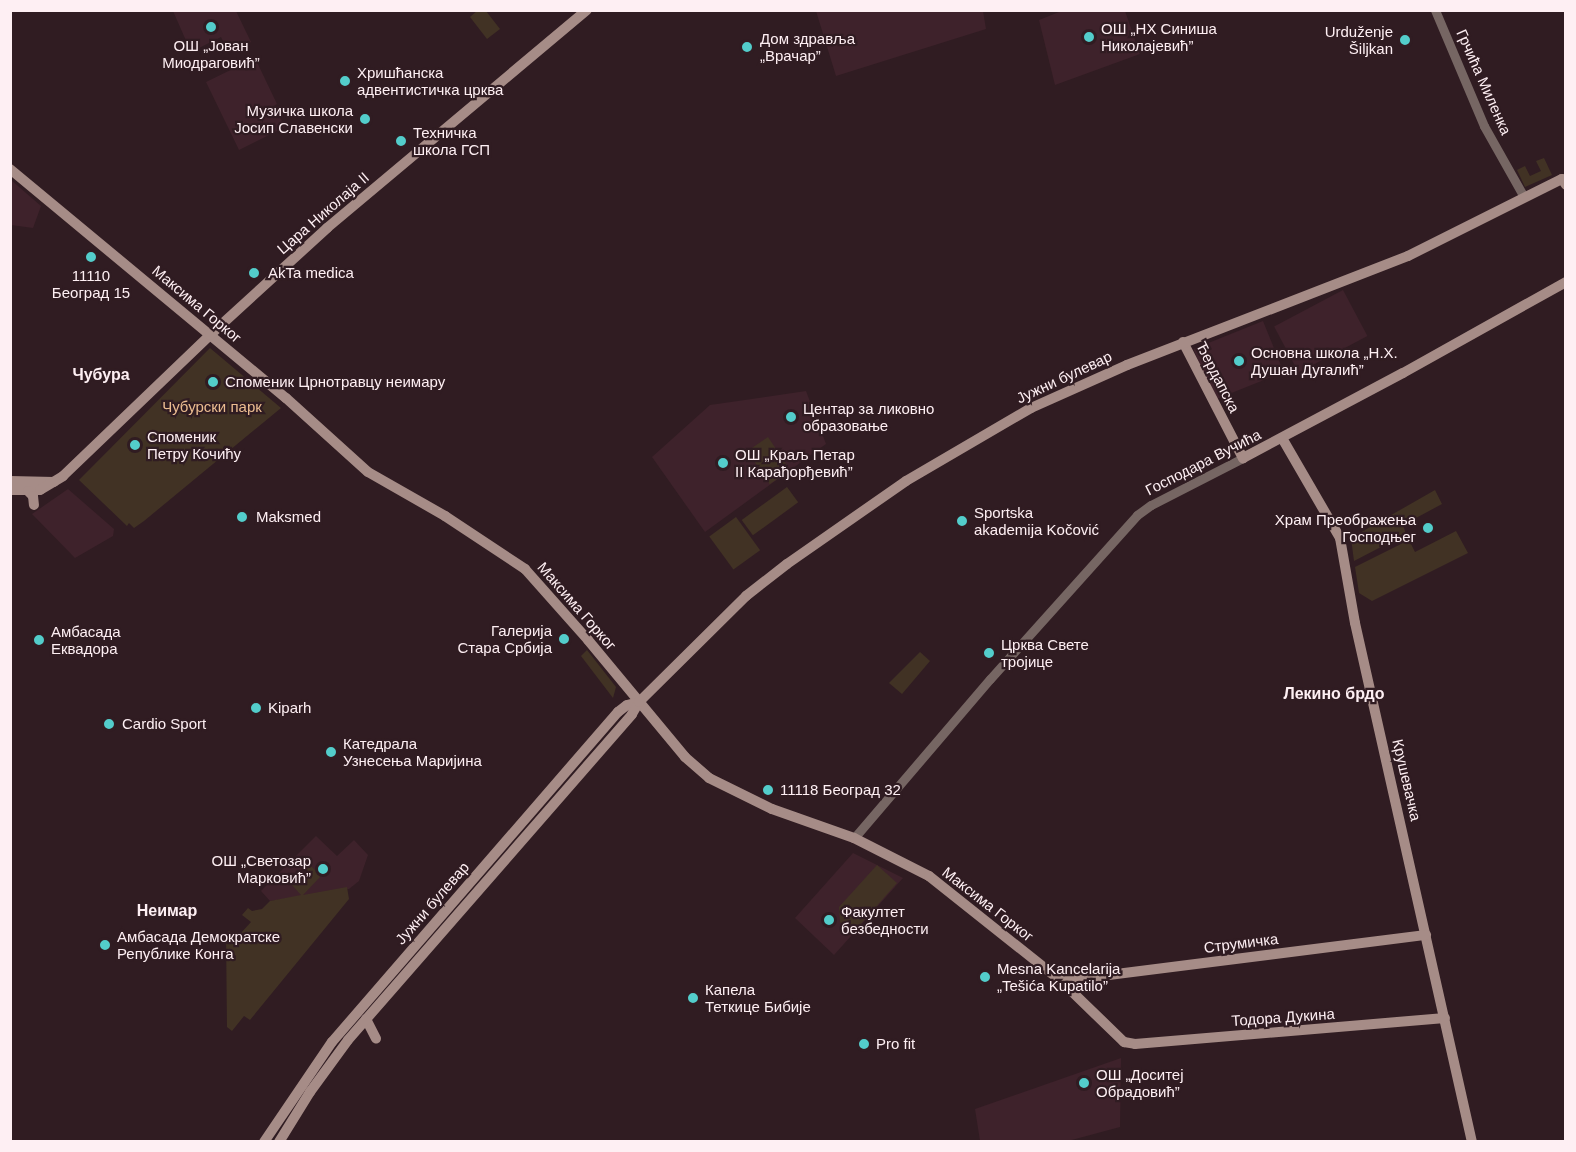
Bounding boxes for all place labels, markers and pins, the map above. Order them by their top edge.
place label: ОШ „НХ Синиша Николајевић” [1101,19,1217,54]
marker: ОШ „Јован Миодраговић” [204,20,218,34]
place label: Urduženje Šiljkan [1325,22,1393,57]
place label: Дом здравља „Врачар” [760,29,855,64]
marker: ОШ „НХ Синиша Николајевић” [1082,30,1096,44]
marker: Urduženje Šiljkan [1398,33,1412,47]
place label: ОШ „Јован Миодраговић” [162,36,260,71]
marker: Дом здравља „Врачар” [738,38,756,56]
place label: Хришћанска адвентистичка црква [357,63,503,98]
marker: Хришћанска адвентистичка црква [338,74,352,88]
place label: Музичка школа Јосип Славенски [234,101,353,136]
marker: Музичка школа Јосип Славенски [358,112,372,126]
place label: Техничка школа ГСП [413,123,490,158]
marker: Техничка школа ГСП [394,134,408,148]
marker: 11110 Београд 15 [84,250,98,264]
marker: AkTa medica [245,264,263,282]
place label: AkTa medica [268,264,354,282]
place label: 11110 Београд 15 [52,266,130,301]
place label: Основна школа „Н.Х. Душан Дугалић” [1251,343,1398,378]
marker: Основна школа „Н.Х. Душан Дугалић” [1232,354,1246,368]
place label: Споменик Црнотравцу неимару [225,373,445,391]
marker: Споменик Црнотравцу неимару [206,375,220,389]
place label: Центар за ликовно образовање [803,399,934,434]
marker: Центар за ликовно образовање [784,410,798,424]
place label: Споменик Петру Кочићу [147,427,241,462]
marker: Споменик Петру Кочићу [128,438,142,452]
place label: ОШ „Краљ Петар II Карађорђевић” [735,445,855,480]
marker: ОШ „Краљ Петар II Карађорђевић” [716,456,730,470]
place label: Sportska akademija Kočović [974,503,1099,538]
marker: Maksmed [233,508,251,526]
place label: Maksmed [256,508,321,526]
place label: Храм Преображења Господњег [1275,510,1416,545]
marker: Sportska akademija Kočović [955,514,969,528]
marker: Храм Преображења Господњег [1421,521,1435,535]
place label: Галерија Стара Србија [457,621,552,656]
place label: Амбасада Еквадора [51,622,121,657]
marker: Галерија Стара Србија [557,632,571,646]
marker: Амбасада Еквадора [32,633,46,647]
place label: Црква Свете тројице [1001,635,1089,670]
marker: Црква Свете тројице [982,646,996,660]
place label: Kiparh [268,699,311,717]
marker: Kiparh [249,701,263,715]
marker: Cardio Sport [100,715,118,733]
place label: Cardio Sport [122,715,206,733]
place label: Катедрала Узнесења Маријина [343,734,482,769]
marker: Катедрала Узнесења Маријина [324,745,338,759]
place label: 11118 Београд 32 [780,781,901,799]
marker: 11118 Београд 32 [761,783,775,797]
place label: ОШ „Светозар Марковић” [212,851,311,886]
marker: ОШ „Светозар Марковић” [316,862,330,876]
place label: Факултет безбедности [841,902,929,937]
marker: Факултет безбедности [822,913,836,927]
place label: Амбасада Демократске Републике Конга [117,927,280,962]
marker: Амбасада Демократске Републике Конга [98,938,112,952]
place label: Mesna Kancelarija „Tešića Kupatilo” [997,959,1120,994]
marker: Mesna Kancelarija „Tešića Kupatilo” [978,970,992,984]
place label: Капела Теткице Бибије [705,980,811,1015]
marker: Капела Теткице Бибије [686,991,700,1005]
place label: Pro fit [876,1035,915,1053]
marker: Pro fit [857,1037,871,1051]
place label: ОШ „Доситеј Обрадовић” [1096,1065,1184,1100]
marker: ОШ „Доситеј Обрадовић” [1077,1076,1091,1090]

